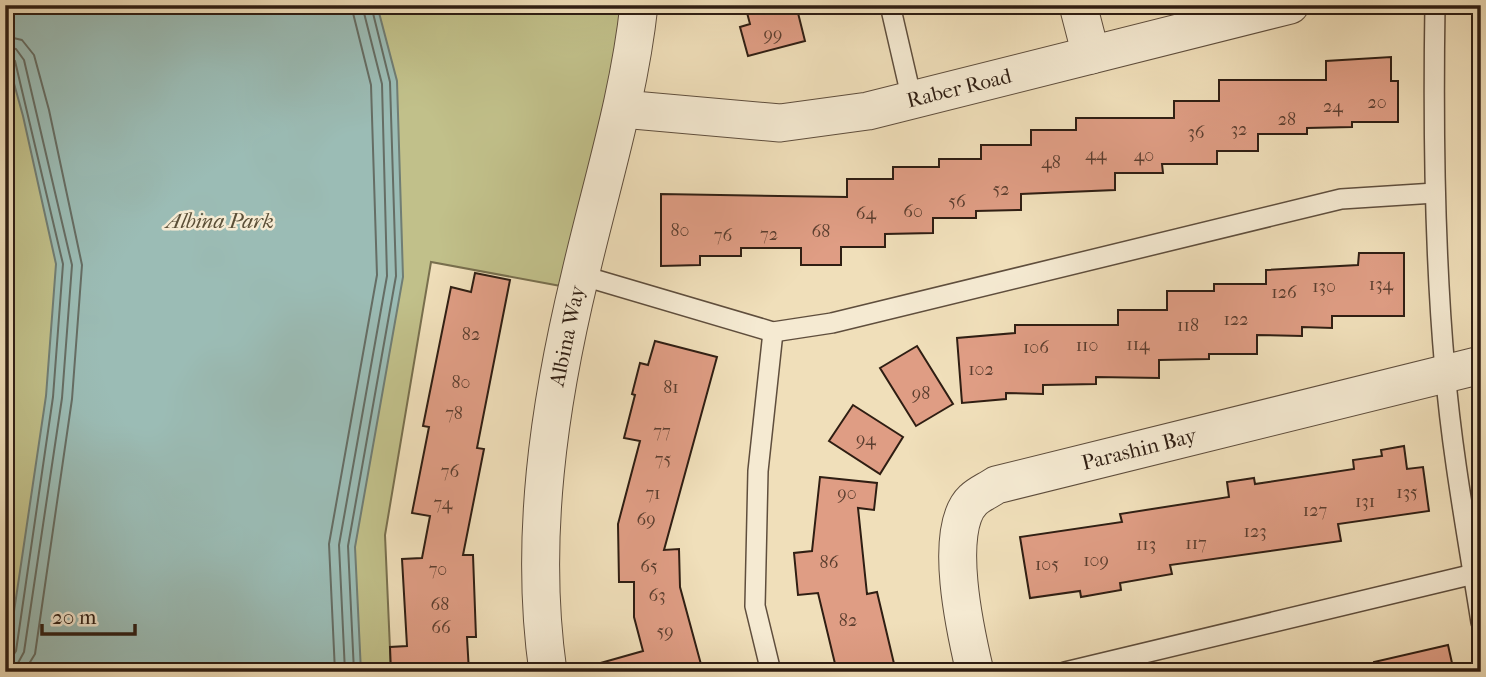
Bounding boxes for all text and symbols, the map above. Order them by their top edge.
house number: 99 [764,24,782,45]
street label: Raber Road [904,63,1014,113]
house number: 20 [1367,92,1387,113]
house number: 24 [1323,96,1343,117]
house number: 28 [1278,109,1296,130]
house number: 32 [1231,119,1247,140]
house number: 36 [1187,122,1205,143]
house number: 44 [1085,144,1107,165]
house number: 40 [1134,145,1154,166]
house number: 48 [1041,152,1061,173]
house number: 52 [992,179,1010,200]
house number: 56 [948,191,966,212]
house number: 60 [903,201,923,222]
house number: 64 [856,203,877,224]
park label: Albina Park [163,209,274,233]
house number: 80 [671,220,689,241]
house number: 68 [812,221,830,242]
house number: 72 [760,224,778,245]
house number: 76 [714,225,732,246]
house number: 134 [1369,274,1394,295]
house number: 130 [1312,276,1336,297]
house number: 126 [1271,282,1297,303]
street label: Albina Way [544,283,590,390]
house number: 122 [1224,309,1248,330]
house number: 118 [1177,315,1199,336]
house number: 82 [462,324,480,345]
house number: 114 [1126,334,1150,355]
house number: 110 [1076,335,1098,356]
house number: 106 [1023,337,1049,358]
house number: 102 [968,359,994,380]
house number: 80 [452,372,470,393]
house number: 81 [663,377,679,398]
house number: 98 [912,383,930,404]
house number: 78 [445,403,463,424]
house number: 77 [653,421,671,442]
street label: Parashin Bay [1079,423,1200,475]
house number: 94 [856,429,876,450]
house number: 75 [655,449,671,470]
house number: 76 [441,461,459,482]
house number: 135 [1396,482,1418,503]
house number: 71 [645,483,661,504]
house number: 90 [837,483,857,504]
house number: 131 [1355,491,1375,512]
house number: 74 [434,493,453,514]
house number: 127 [1303,500,1327,521]
house number: 69 [636,509,656,530]
house number: 123 [1243,521,1267,542]
house number: 117 [1185,533,1207,554]
house number: 113 [1136,534,1156,555]
house number: 109 [1083,550,1109,571]
house number: 86 [820,552,839,573]
house number: 105 [1035,554,1059,575]
house number: 65 [640,556,658,577]
house number: 70 [429,559,447,580]
house number: 63 [648,585,666,606]
scale bar [42,593,135,637]
house number: 68 [431,594,449,615]
text: 20 m [52,605,97,629]
house number: 82 [839,610,857,631]
house number: 66 [431,617,451,638]
house number: 59 [656,621,674,642]

